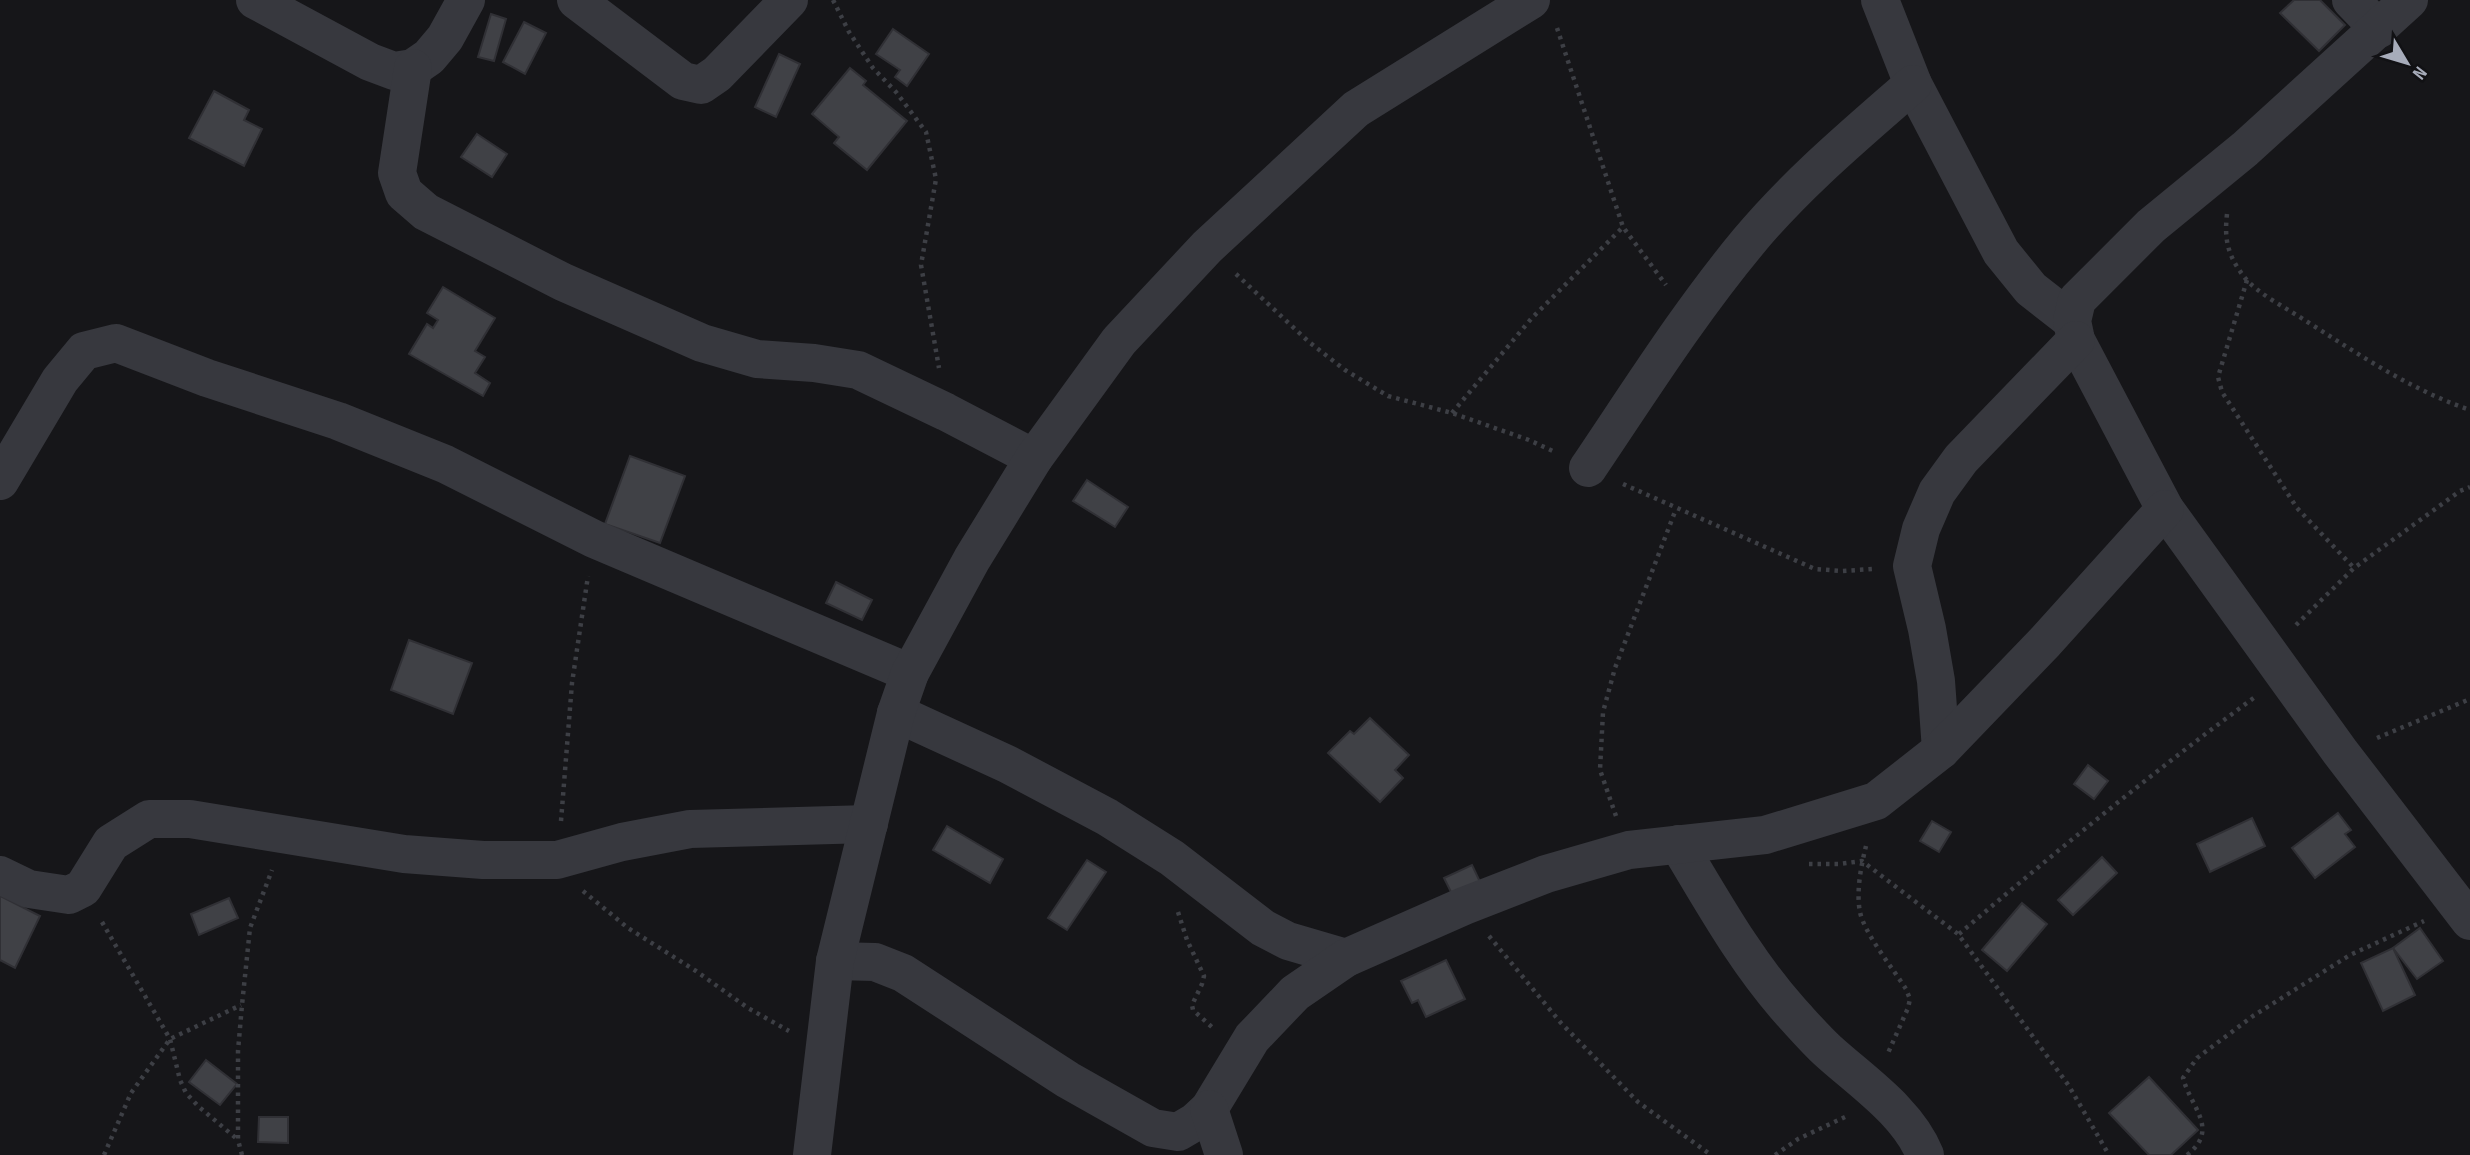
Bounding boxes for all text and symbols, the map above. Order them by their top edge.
north arrow [2372,28,2442,98]
text: N [2407,61,2431,84]

